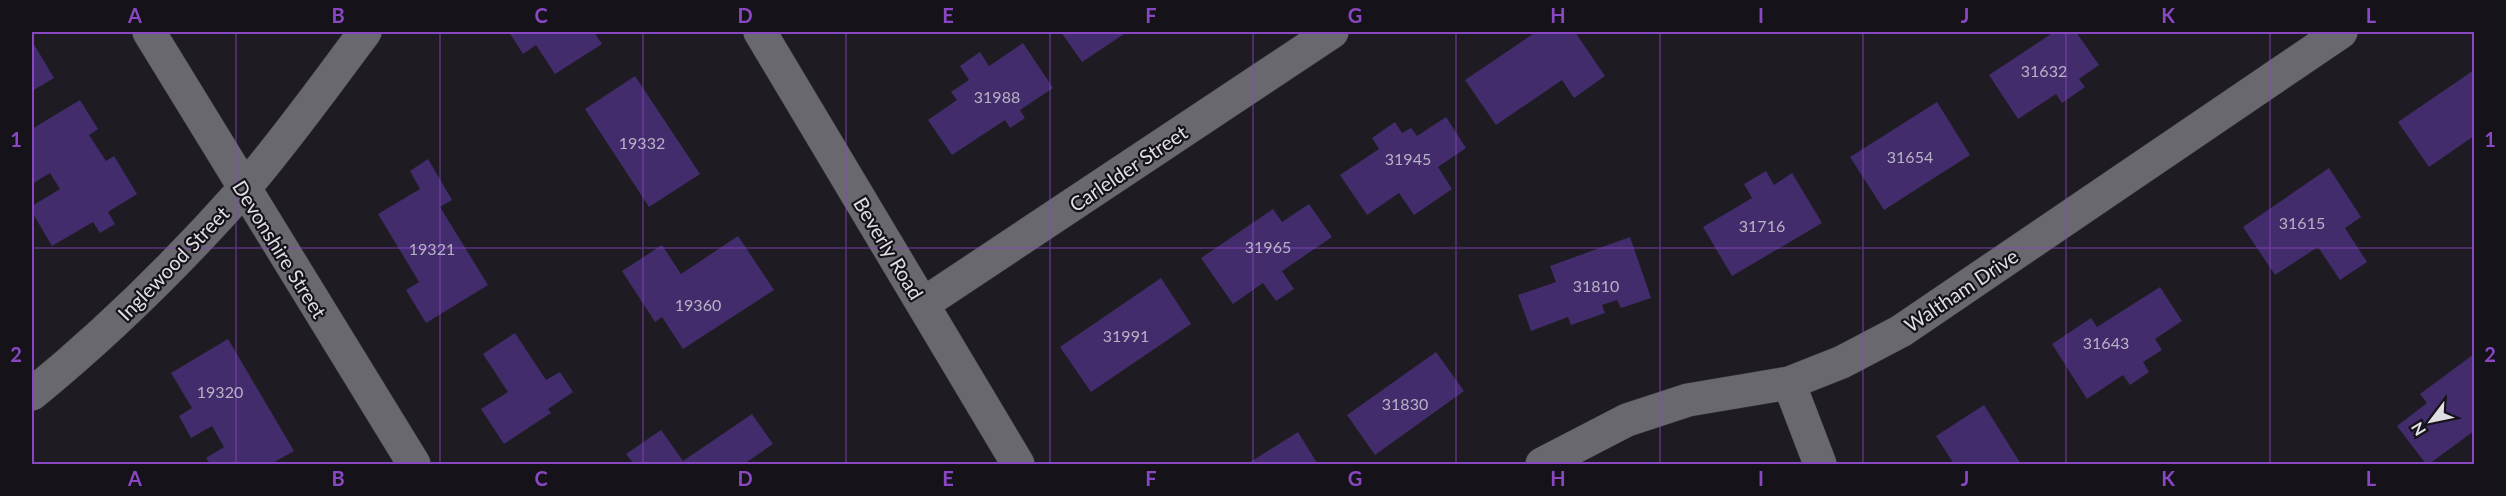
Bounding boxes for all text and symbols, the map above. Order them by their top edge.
text: A [127,3,142,27]
text: B [331,3,345,27]
text: C [534,3,548,27]
text: D [737,3,753,27]
text: E [942,3,954,27]
text: F [1145,3,1157,27]
text: G [1348,3,1362,27]
text: H [1550,3,1566,27]
text: I [1758,3,1764,27]
text: J [1961,3,1969,27]
text: K [2161,3,2175,27]
text: L [2366,3,2377,27]
house number: 31632 [2021,61,2067,80]
house number: 31988 [974,87,1020,106]
street label: Carlelder Street [1065,120,1191,216]
text: 1 [10,127,22,151]
text: 1 [2484,127,2496,151]
house number: 19332 [619,133,665,152]
house number: 31654 [1887,147,1933,166]
house number: 31945 [1385,149,1431,168]
street label: Devonshire Street [228,176,332,322]
street label: Beverly Road [849,193,929,303]
street label: Inglewood Street [112,201,234,325]
house number: 31615 [2279,213,2325,232]
house number: 31716 [1739,216,1785,235]
house number: 31965 [1245,237,1291,256]
house number: 19321 [409,239,455,258]
street label: Waltham Drive [1900,243,2022,337]
house number: 31810 [1573,276,1619,295]
house number: 19360 [675,295,721,314]
house number: 31991 [1103,326,1149,345]
house number: 31643 [2083,333,2129,352]
text: 2 [10,342,22,366]
text: 2 [2484,342,2496,366]
house number: 19320 [197,382,243,401]
north arrow [2401,391,2461,451]
house number: 31830 [1382,394,1428,413]
text: N [2407,419,2429,439]
text: A [127,466,142,490]
text: B [331,466,345,490]
text: C [534,466,548,490]
text: D [737,466,753,490]
text: E [942,466,954,490]
text: F [1145,466,1157,490]
text: G [1348,466,1362,490]
text: H [1550,466,1566,490]
text: I [1758,466,1764,490]
text: J [1961,466,1969,490]
text: K [2161,466,2175,490]
text: L [2366,466,2377,490]

